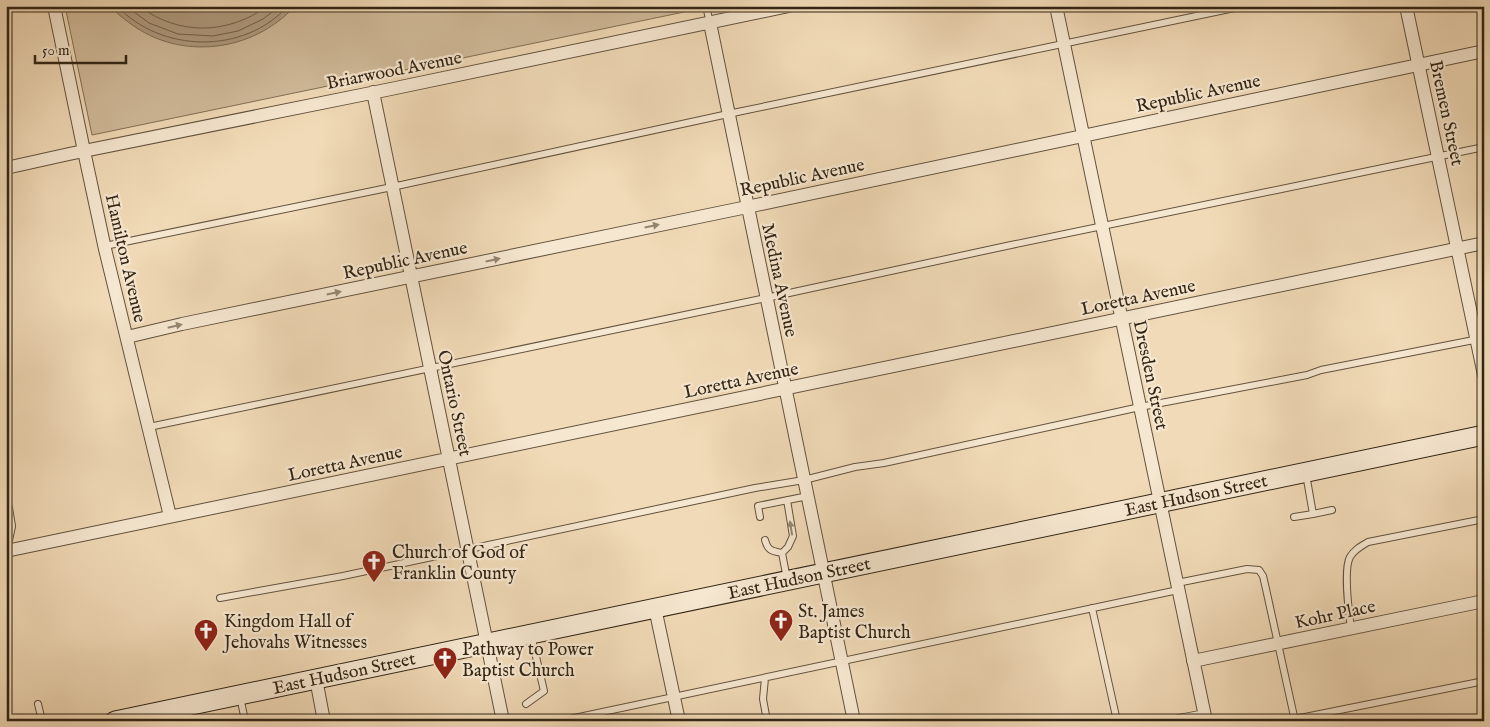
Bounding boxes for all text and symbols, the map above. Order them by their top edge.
scale bar [35,32,126,64]
text: 50 m [42,41,70,60]
street label: Briarwood Avenue [325,47,464,96]
street label: Bremen Street [1423,59,1468,168]
street label: Republic Avenue [1134,70,1263,119]
street label: Republic Avenue [738,154,867,203]
street label: Hamilton Avenue [99,192,150,325]
street label: Medina Avenue [755,221,802,339]
one-way arrow [644,222,659,230]
street label: Republic Avenue [341,237,470,286]
one-way arrow [485,255,501,263]
street label: Loretta Avenue [1079,275,1198,322]
one-way arrow [326,288,342,296]
street label: Dresden Street [1127,318,1172,432]
one-way arrow [167,322,182,330]
street label: Ontario Street [431,348,476,459]
street label: Loretta Avenue [682,358,801,405]
street label: Loretta Avenue [286,441,405,488]
street label: East Hudson Street [1123,470,1270,523]
one-way arrow [787,520,795,536]
place label: Church of God of Franklin County [392,542,529,586]
church icon: Church of God of Franklin County [361,549,387,583]
street label: East Hudson Street [726,553,873,606]
street label: Kohr Place [1293,596,1378,635]
place label: St. James Baptist Church [798,601,911,645]
church icon: St. James Baptist Church [768,608,794,642]
place label: Kingdom Hall of Jehovahs Witnesses [222,611,367,655]
church icon: Kingdom Hall of Jehovahs Witnesses [193,618,219,652]
place label: Pathway to Power Baptist Church [462,639,594,683]
church icon: Pathway to Power Baptist Church [432,646,458,680]
street label: East Hudson Street [271,648,418,701]

